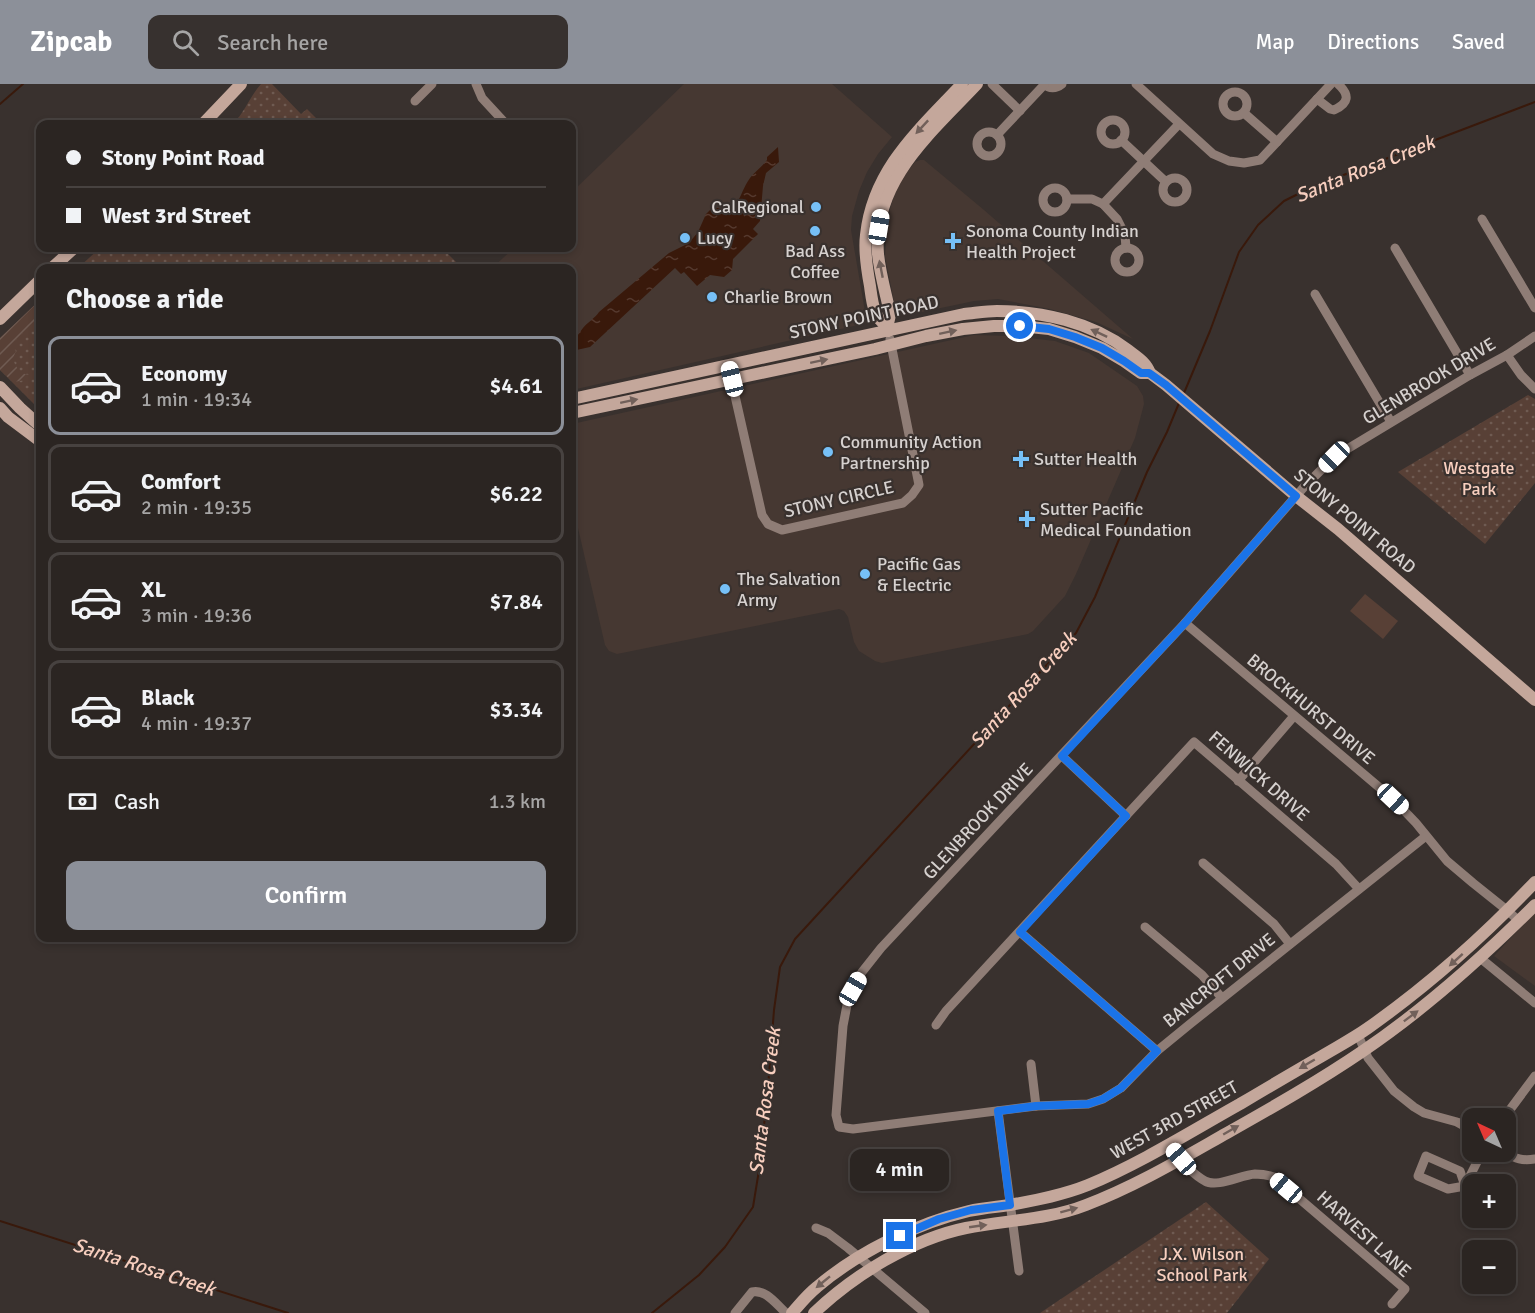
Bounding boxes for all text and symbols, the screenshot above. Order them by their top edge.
search box [148,15,568,69]
text: Zipcab [30,25,112,59]
icon: search [169,26,202,59]
text: Search here [217,29,328,56]
text: Map [1256,29,1294,55]
text: Directions [1327,29,1419,55]
text: Saved [1452,29,1505,55]
one-way arrow [915,119,929,134]
water label: Santa Rosa Creek [1292,129,1440,208]
text: Stony Point Road [102,144,265,171]
place label: CalRegional [711,196,804,218]
marker: CalRegional [809,200,823,214]
text: West 3rd Street [102,202,251,229]
car [867,208,891,246]
place label: Sonoma County Indian Health Project [966,220,1139,263]
marker: Bad Ass Coffee [808,224,822,238]
place label: Lucy [697,227,733,249]
marker: Lucy [678,231,692,245]
marker: Sonoma County Indian Health Project [944,232,962,250]
place label: Bad Ass Coffee [785,240,845,283]
one-way arrow [876,259,885,278]
text: Choose a ride [66,283,224,316]
place label: Charlie Brown [724,286,832,308]
marker: Charlie Brown [705,290,719,304]
street label: STONY POINT ROAD [787,290,941,344]
route start [1006,312,1033,339]
one-way arrow [939,327,958,336]
one-way arrow [1091,328,1108,337]
street label: GLENBROOK DRIVE [1358,333,1500,429]
one-way arrow [810,356,829,365]
icon: car [69,359,123,413]
car [719,359,745,399]
text: Economy [141,360,227,387]
text: $4.61 [489,372,543,399]
text: 1 min · 19:34 [141,387,252,412]
one-way arrow [619,396,638,405]
place label: Community Action Partnership [840,431,982,474]
car [1315,438,1353,476]
marker: Community Action Partnership [821,445,835,459]
place label: Sutter Health [1034,448,1137,470]
marker: Sutter Health [1012,450,1030,468]
park label: Westgate Park [1443,457,1515,500]
street label: STONY POINT ROAD [1290,464,1420,578]
icon: car [69,467,123,521]
text: Comfort [141,468,221,495]
street label: STONY CIRCLE [782,476,896,522]
text: $6.22 [489,480,543,507]
text: 2 min · 19:35 [141,495,252,520]
place label: Sutter Pacific Medical Foundation [1040,498,1192,541]
marker: Sutter Pacific Medical Foundation [1018,510,1036,528]
place label: Pacific Gas & Electric [877,553,961,596]
marker: Pacific Gas & Electric [858,567,872,581]
place label: The Salvation Army [737,568,840,611]
icon: car [69,575,123,629]
text: XL [141,576,166,603]
marker: The Salvation Army [718,582,732,596]
text: $7.84 [489,588,543,615]
text: 3 min · 19:36 [141,603,252,628]
water label: Santa Rosa Creek [964,625,1083,753]
street label: BROCKHURST DRIVE [1242,649,1380,769]
icon: car [69,683,123,737]
text: Black [141,684,195,711]
text: $3.34 [489,696,543,723]
text: 4 min · 19:37 [141,711,252,736]
street label: FENWICK DRIVE [1204,726,1314,826]
street label: GLENBROOK DRIVE [918,758,1038,884]
car [1374,780,1412,818]
icon: cash [66,785,99,818]
text: Cash [114,788,160,815]
text: 1.3 km [489,789,546,814]
button: Confirm [66,861,546,930]
street label: BANCROFT DRIVE [1159,928,1279,1032]
one-way arrow [1449,953,1464,966]
car [836,969,870,1009]
one-way arrow [1402,1010,1418,1022]
water label: Santa Rosa Creek [744,1024,787,1176]
one-way arrow [1298,1059,1315,1069]
street label: WEST 3RD STREET [1106,1076,1242,1164]
north arrow [1462,1108,1516,1162]
map controls [1462,1108,1516,1294]
one-way arrow [1223,1125,1240,1135]
car [1162,1140,1200,1178]
callout: 4 min [850,1149,950,1191]
text: 4 min [876,1157,923,1182]
car [1266,1170,1306,1206]
button: + [1462,1174,1516,1228]
street label: HARVEST LANE [1312,1186,1416,1282]
one-way arrow [1061,1205,1079,1214]
route end [886,1222,913,1249]
one-way arrow [968,1222,987,1231]
water label: Santa Rosa Creek [70,1232,220,1302]
button: − [1462,1240,1516,1294]
park label: J.X. Wilson School Park [1157,1243,1247,1286]
one-way arrow [816,1275,831,1288]

